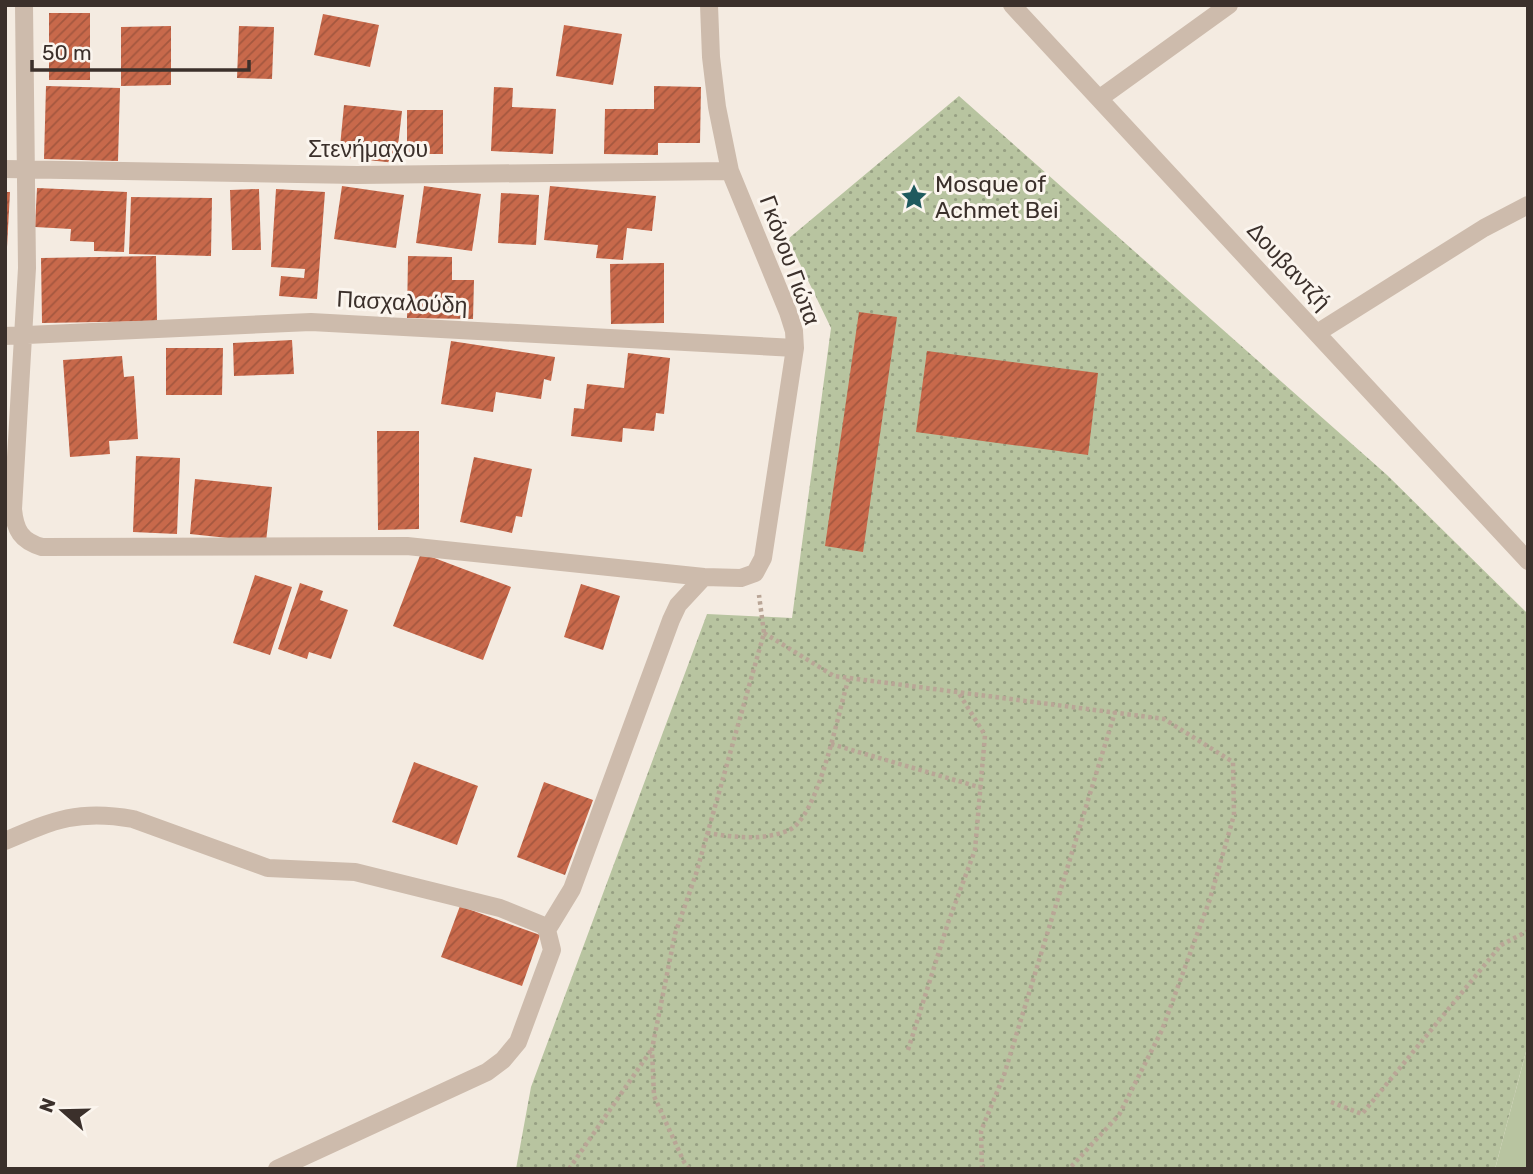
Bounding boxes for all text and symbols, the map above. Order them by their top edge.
scale bar [32,28,248,72]
text: 50 m [42,40,92,65]
street label: Στενήμαχου [308,135,428,163]
place label: Mosque of Achmet Bei [935,170,1059,224]
place icon: Mosque of Achmet Bei [899,182,929,212]
street label: Γκόνου Γιώτα [754,191,826,329]
street label: Δουβαντζή [1241,216,1337,316]
street label: Πασχαλούδη [336,285,468,319]
north arrow [28,1076,98,1146]
text: N [34,1095,61,1116]

